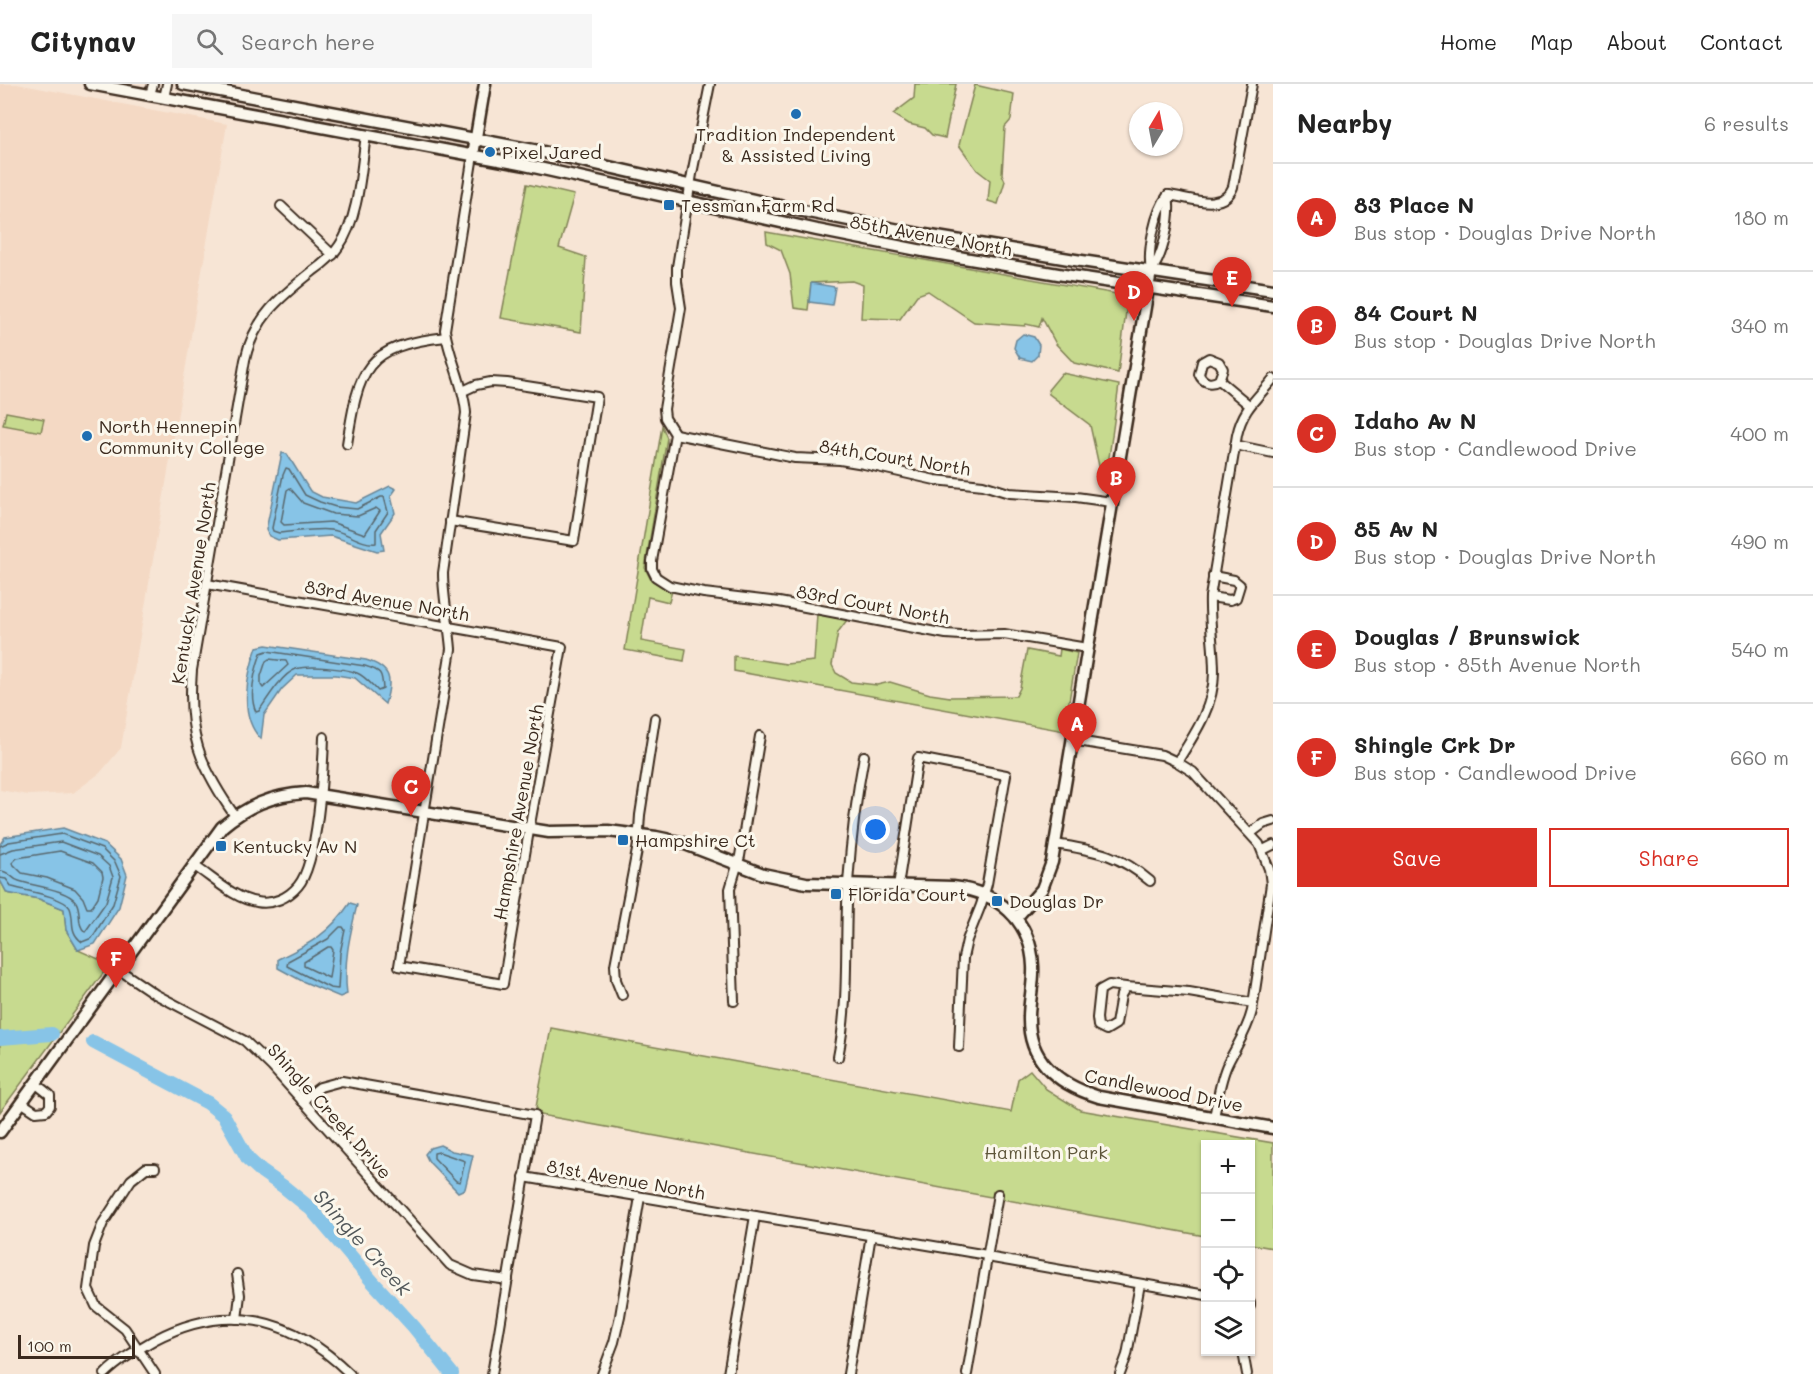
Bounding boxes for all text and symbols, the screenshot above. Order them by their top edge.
search box [172,14,592,68]
text: Citynav [30,23,136,59]
icon: search [193,25,226,58]
text: Search here [241,27,375,56]
text: Home [1440,28,1497,55]
text: Map [1530,28,1573,55]
text: About [1606,28,1667,55]
text: Contact [1700,28,1783,55]
north arrow [1129,102,1183,156]
text: Nearby [1297,106,1392,140]
marker: Tradition Independent & Assisted Living [789,107,803,121]
text: 6 results [1704,110,1789,136]
place label: Tradition Independent & Assisted Living [696,122,896,167]
place label: Pixel Jared [502,140,602,164]
marker: Pixel Jared [483,145,497,159]
text: 83 Place N [1354,190,1474,219]
place label: Tessman Farm Rd [681,193,834,217]
marker: Tessman Farm Rd [662,198,676,212]
text: A [1310,204,1323,230]
text: 180 m [1733,204,1789,230]
street label: 85th Avenue North [848,209,1014,261]
text: Bus stop · Douglas Drive North [1354,219,1655,245]
pin: E [1212,258,1252,307]
pin: D [1114,272,1154,321]
text: 84 Court N [1354,298,1478,327]
text: B [1310,312,1323,338]
text: 340 m [1731,312,1789,338]
text: Bus stop · Douglas Drive North [1354,327,1655,353]
text: Idaho Av N [1354,406,1476,435]
place label: North Hennepin Community College [99,414,265,459]
text: C [1309,420,1324,446]
text: 400 m [1730,420,1789,446]
marker: North Hennepin Community College [80,429,94,443]
street label: 84th Court North [818,433,972,481]
text: Bus stop · Candlewood Drive [1354,435,1637,461]
pin: B [1096,458,1136,507]
street label: Kentucky Avenue North [165,480,221,686]
text: 85 Av N [1354,514,1438,543]
text: D [1309,528,1324,554]
text: 490 m [1731,528,1789,554]
text: Bus stop · Douglas Drive North [1354,543,1655,569]
street label: 83rd Avenue North [303,574,471,626]
street label: 83rd Court North [795,579,951,629]
text: Douglas / Brunswick [1354,622,1580,651]
text: E [1310,636,1323,662]
text: 540 m [1731,636,1789,662]
text: Bus stop · 85th Avenue North [1354,651,1640,677]
street label: Hampshire Avenue North [487,702,549,922]
pin: A [1058,704,1096,753]
text: Shingle Crk Dr [1354,730,1516,759]
text: F [1310,744,1323,770]
text: 660 m [1730,744,1789,770]
text: Bus stop · Candlewood Drive [1354,759,1637,785]
pin: C [392,766,430,816]
your location [861,815,890,844]
place label: Hampshire Ct [635,828,756,852]
button: Save [1297,828,1537,887]
button: Share [1549,828,1789,887]
marker: Hampshire Ct [616,833,630,847]
place label: Kentucky Av N [233,834,357,858]
marker: Kentucky Av N [214,839,228,853]
place label: Florida Court [848,882,967,906]
marker: Florida Court [829,887,843,901]
place label: Douglas Dr [1009,889,1104,913]
marker: Douglas Dr [990,894,1004,908]
pin: F [96,938,136,988]
street label: Shingle Creek Drive [263,1038,397,1184]
street label: Candlewood Drive [1083,1063,1245,1117]
park label: Hamilton Park [984,1140,1108,1164]
map controls [1201,1140,1255,1356]
button: + [1201,1140,1255,1194]
street label: 81st Avenue North [545,1153,707,1205]
water label: Shingle Creek [308,1183,418,1301]
button: − [1201,1194,1255,1248]
button: locate [1201,1248,1255,1302]
button: layers [1201,1302,1255,1356]
scale bar [18,1332,135,1360]
text: 100 m [27,1335,72,1356]

